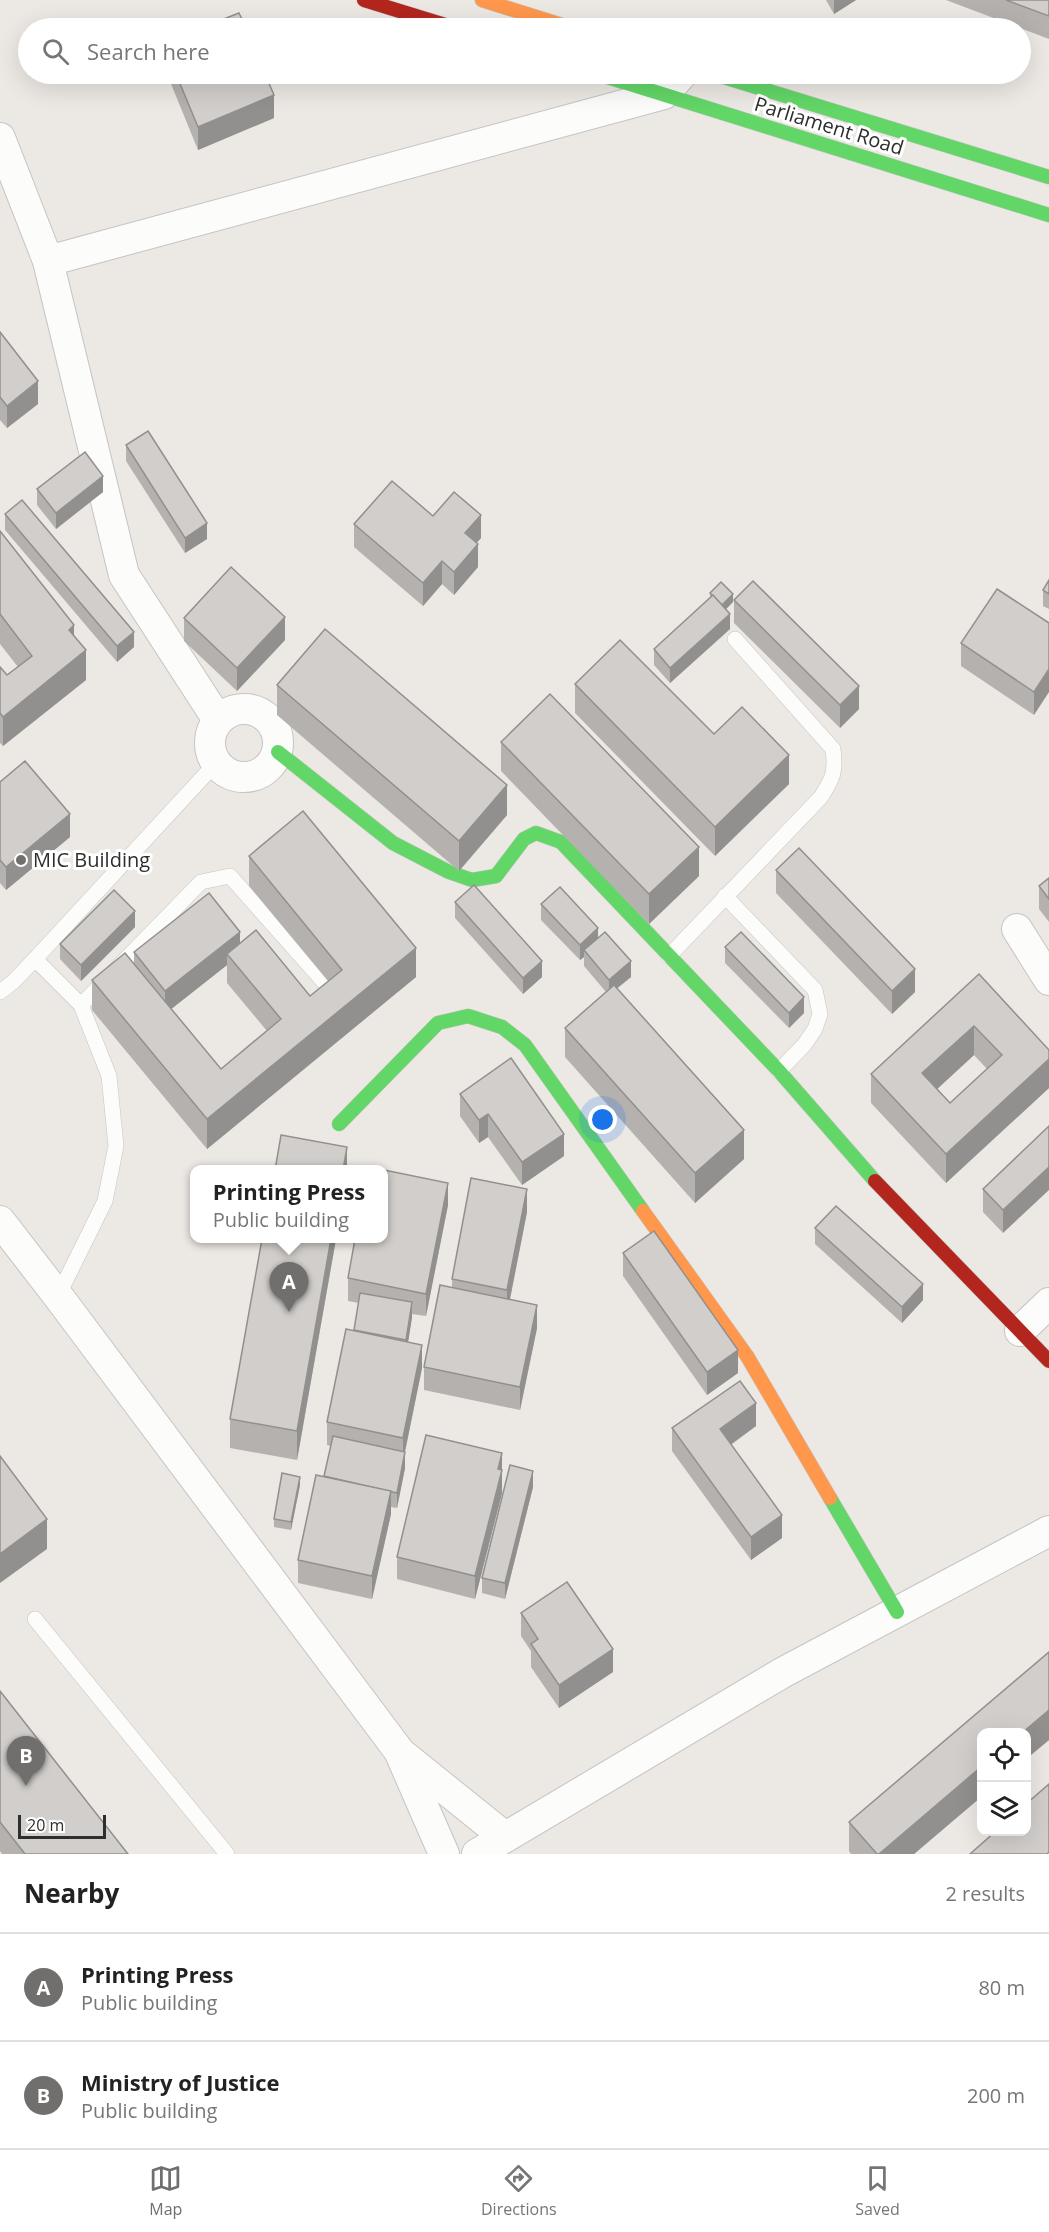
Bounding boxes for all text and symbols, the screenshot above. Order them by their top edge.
search box [18,18,1031,84]
icon: search [39,35,72,68]
text: Search here [87,36,210,66]
street label: Parliament Road [751,90,907,161]
place label: MIC Building [33,846,150,873]
marker: MIC Building [14,853,28,867]
your location [588,1105,617,1134]
popup [190,1165,388,1243]
text: Printing Press [213,1176,365,1206]
text: Public building [213,1206,349,1233]
pin: A [270,1262,308,1312]
map controls [977,1728,1031,1836]
button: locate [977,1728,1031,1782]
pin: B [6,1736,46,1786]
button: layers [977,1782,1031,1836]
scale bar [18,1812,106,1840]
text: 20 m [27,1814,64,1836]
text: Nearby [24,1875,119,1911]
text: 2 results [945,1880,1025,1907]
text: Printing Press [81,1959,234,1989]
text: A [37,1974,50,2001]
text: 80 m [978,1974,1025,2001]
text: Public building [81,1989,217,2016]
text: Ministry of Justice [81,2067,279,2097]
text: B [37,2082,50,2109]
text: 200 m [967,2082,1025,2109]
text: Public building [81,2097,217,2124]
tab: Map [149,2162,182,2220]
tab: Directions [481,2162,557,2220]
tab: Saved [855,2162,900,2220]

